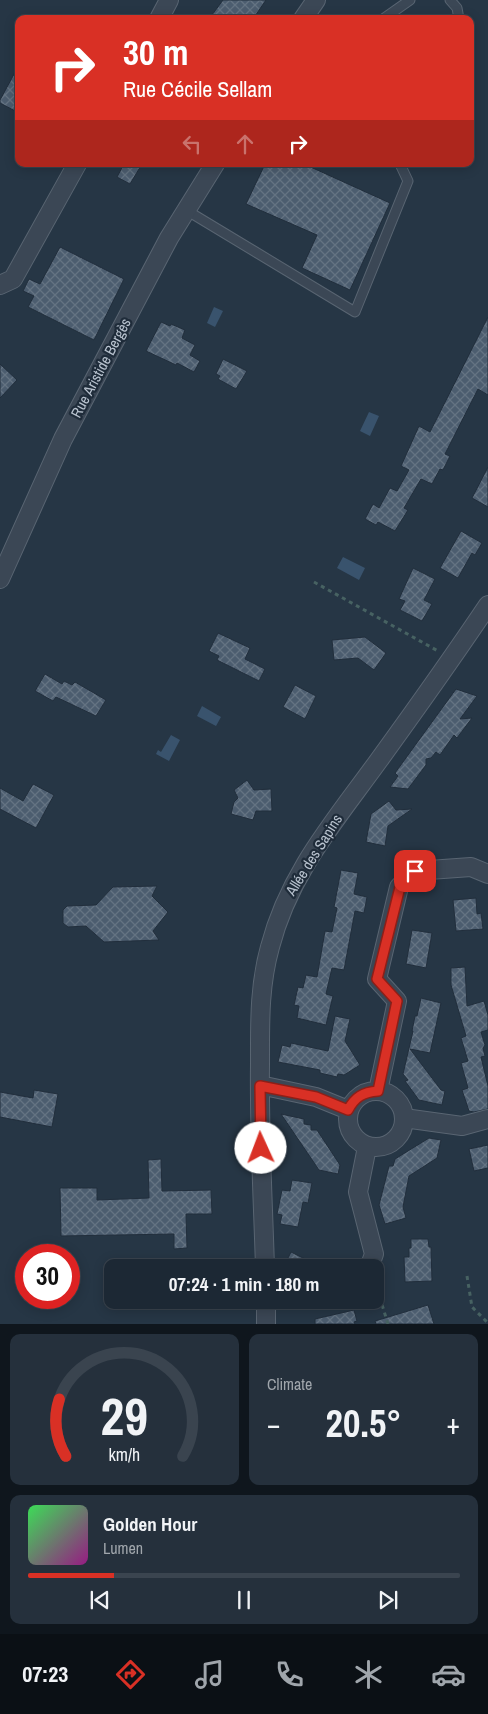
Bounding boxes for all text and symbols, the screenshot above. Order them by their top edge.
text: 30 m [123,29,188,76]
icon: right [40,35,105,100]
text: Rue Cécile Sellam [123,74,272,104]
icon: left [178,130,206,158]
icon: ahead [231,130,259,158]
icon: right [284,130,312,158]
street label: Rue Aristide Bergès [65,314,136,421]
street label: Allée des Sapins [280,810,347,900]
pin [394,850,436,892]
icon: arrive [401,857,429,885]
position arrow [234,1121,286,1173]
speed limit sign: 30 [15,1244,80,1309]
text: 07:24 · 1 min · 180 m [169,1271,319,1297]
text: Climate [267,1373,312,1395]
text: 29 [101,1381,148,1451]
text: 20.5° [326,1398,401,1449]
text: − [267,1405,280,1443]
text: + [447,1405,460,1443]
text: km/h [109,1443,140,1467]
text: Golden Hour [103,1511,197,1537]
text: Lumen [103,1537,143,1559]
icon: previous [86,1586,114,1614]
icon: pause [230,1586,258,1614]
icon: next [374,1586,402,1614]
icon: directions [113,1657,148,1692]
icon: music [192,1657,227,1692]
icon: phone [272,1657,307,1692]
icon: climate [351,1657,386,1692]
icon: car [431,1657,466,1692]
text: 07:23 [22,1659,68,1689]

